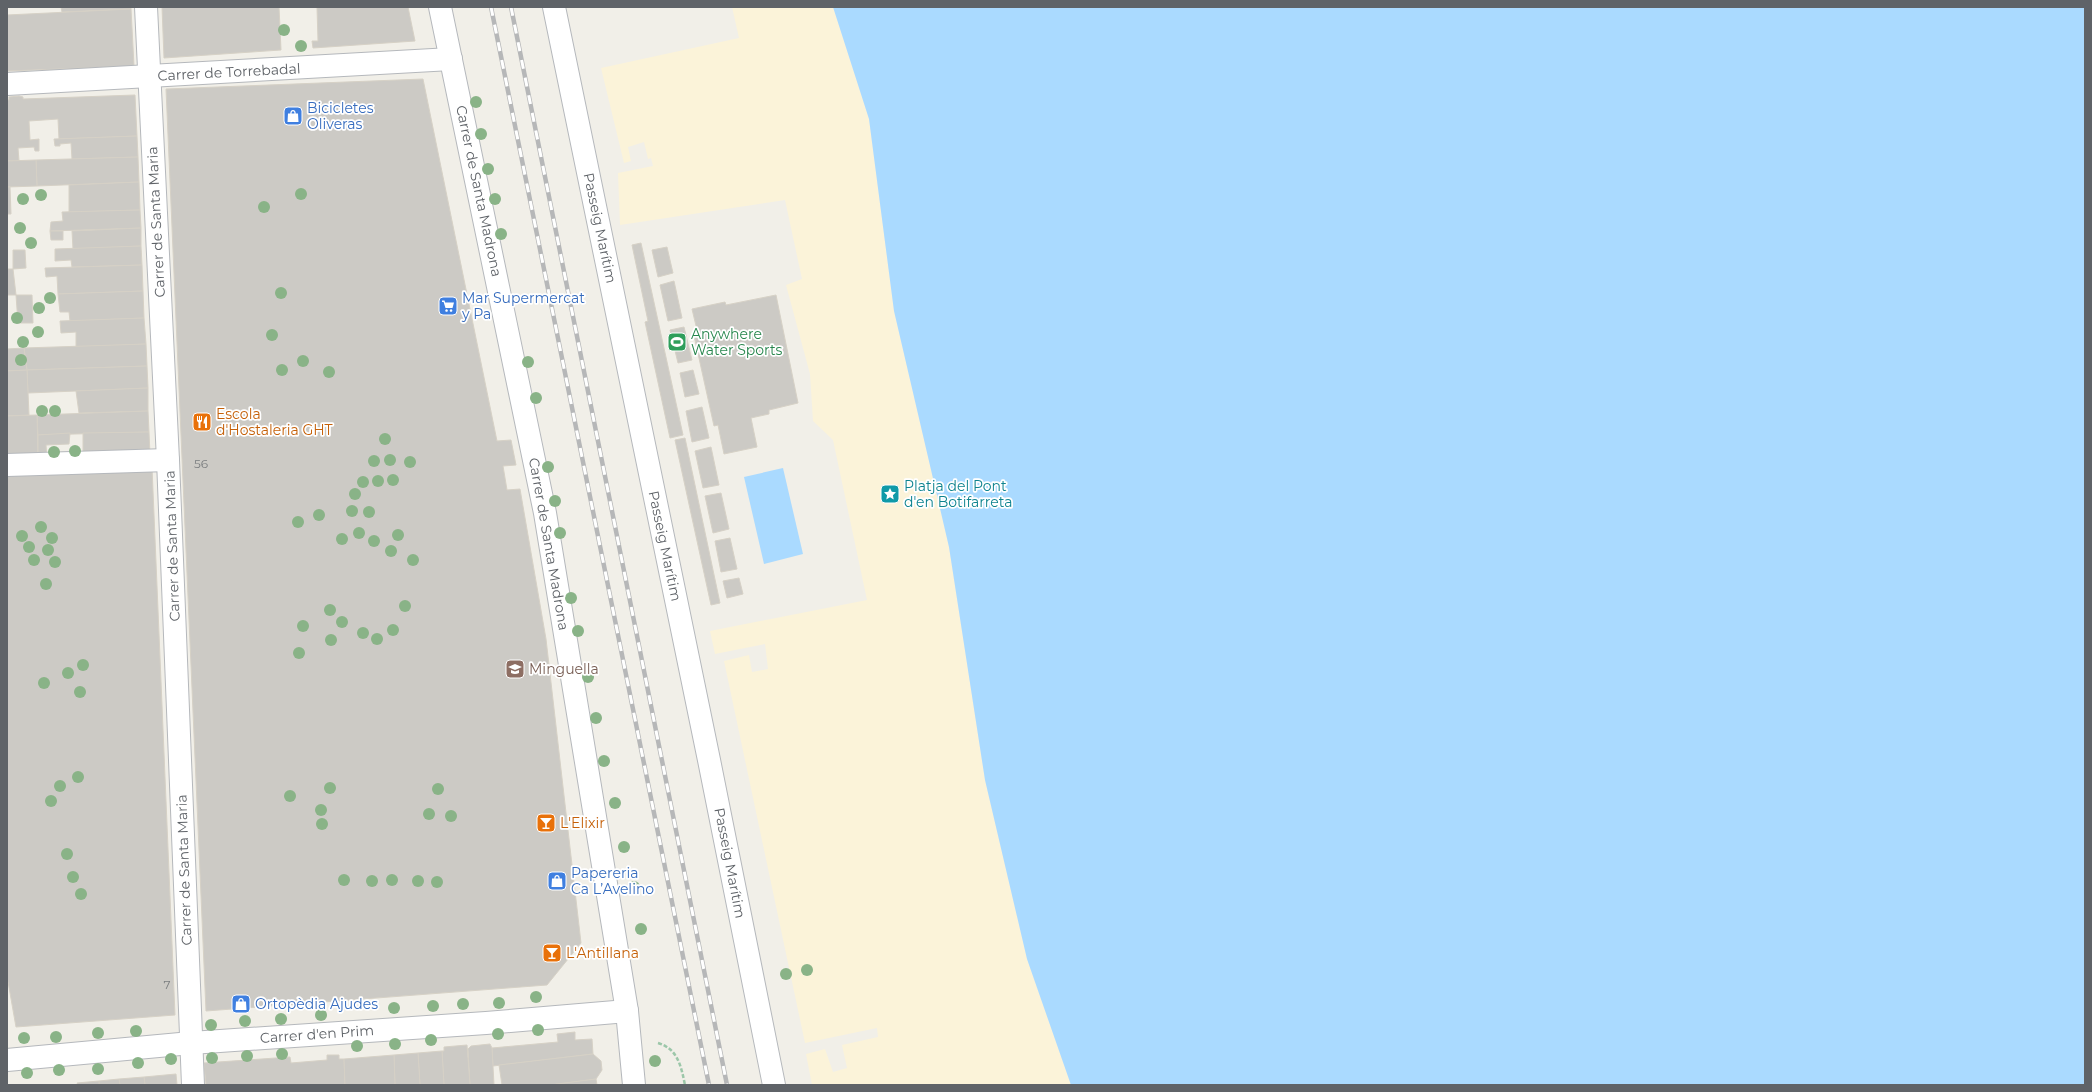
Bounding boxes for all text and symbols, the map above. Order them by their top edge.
street label: Carrer de Torrebadal [157,59,301,85]
place label: Bicicletes Oliveras [307,99,374,133]
street label: Carrer de Santa Madrona [452,103,506,279]
shop icon: Bicicletes Oliveras [282,105,304,127]
street label: Carrer de Santa Maria [143,146,169,298]
street label: Passeig Marítim [580,171,620,285]
place label: Mar Supermercat y Pa [461,289,585,323]
supermarket icon: Mar Supermercat y Pa [437,295,459,317]
place label: Anywhere Water Sports [691,325,783,359]
sports icon: Anywhere Water Sports [666,331,688,353]
place label: Escola d'Hostaleria GHT [216,405,333,439]
restaurant icon: Escola d'Hostaleria GHT [191,411,213,433]
house number: 56 [194,456,208,471]
street label: Carrer de Santa Madrona [525,456,573,632]
street label: Carrer de Santa Maria [160,470,184,622]
place label: Platja del Pont d'en Botifarreta [904,477,1012,511]
place icon: Platja del Pont d'en Botifarreta [879,483,901,505]
street label: Passeig Marítim [645,489,685,603]
school or university icon: Minguella [504,658,526,680]
place label: Minguella [529,660,599,678]
street label: Carrer de Santa Maria [172,794,196,946]
street label: Passeig Marítim [710,806,750,920]
bar icon: L'Elixir [535,812,557,834]
place label: L'Elixir [560,814,605,832]
place label: Papereria Ca L’Avelino [571,864,654,898]
shop icon: Papereria Ca L’Avelino [546,870,568,892]
bar icon: L'Antillana [541,942,563,964]
place label: L'Antillana [566,944,639,962]
house number: 7 [163,977,171,992]
shop icon: Ortopèdia Ajudes [230,993,252,1015]
place label: Ortopèdia Ajudes [255,995,378,1013]
street label: Carrer d'en Prim [259,1021,375,1047]

